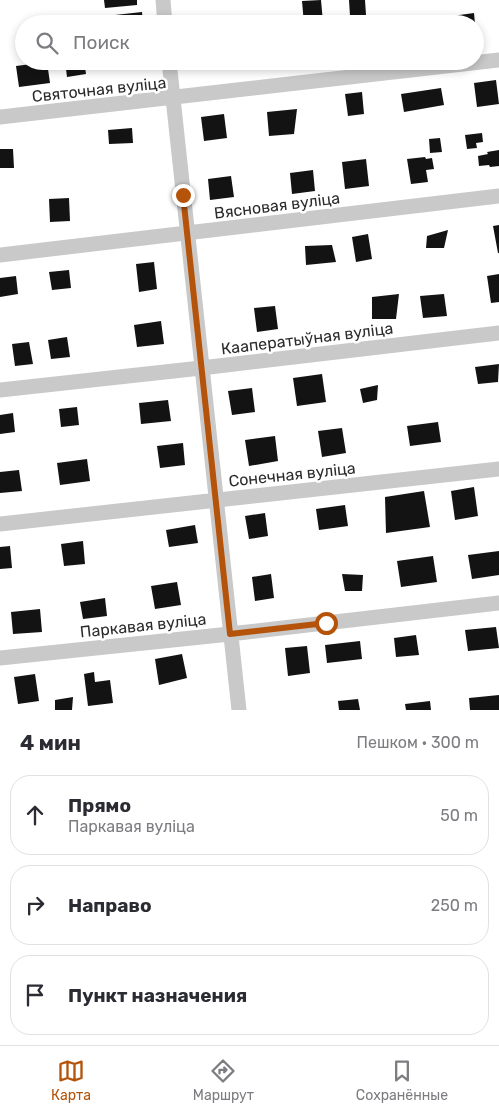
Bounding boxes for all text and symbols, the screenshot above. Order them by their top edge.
search box [15,15,484,70]
icon: search [33,29,61,57]
text: Поиск [73,31,130,54]
street label: Святочная вуліца [31,73,167,106]
route end [172,184,195,207]
street label: Вясновая вуліца [213,188,341,223]
street label: Кааператыўная вуліца [220,319,394,358]
street label: Сонечная вуліца [228,458,357,491]
street label: Паркавая вуліца [79,609,207,642]
route start [315,612,338,635]
text: 4 мин [20,730,81,755]
text: Пешком · 300 m [357,733,479,752]
text: Прямо [68,794,131,817]
icon: ahead [21,801,49,829]
text: 50 m [440,806,478,825]
text: Паркавая вуліца [68,817,195,836]
icon: right [21,891,49,919]
text: Направо [68,894,152,917]
text: 250 m [431,896,478,915]
icon: arrive [21,981,49,1009]
text: Пункт назначения [68,984,247,1007]
tab: Карта [51,1057,91,1104]
tab: Маршрут [193,1057,254,1104]
tab: Сохранённые [356,1057,448,1104]

